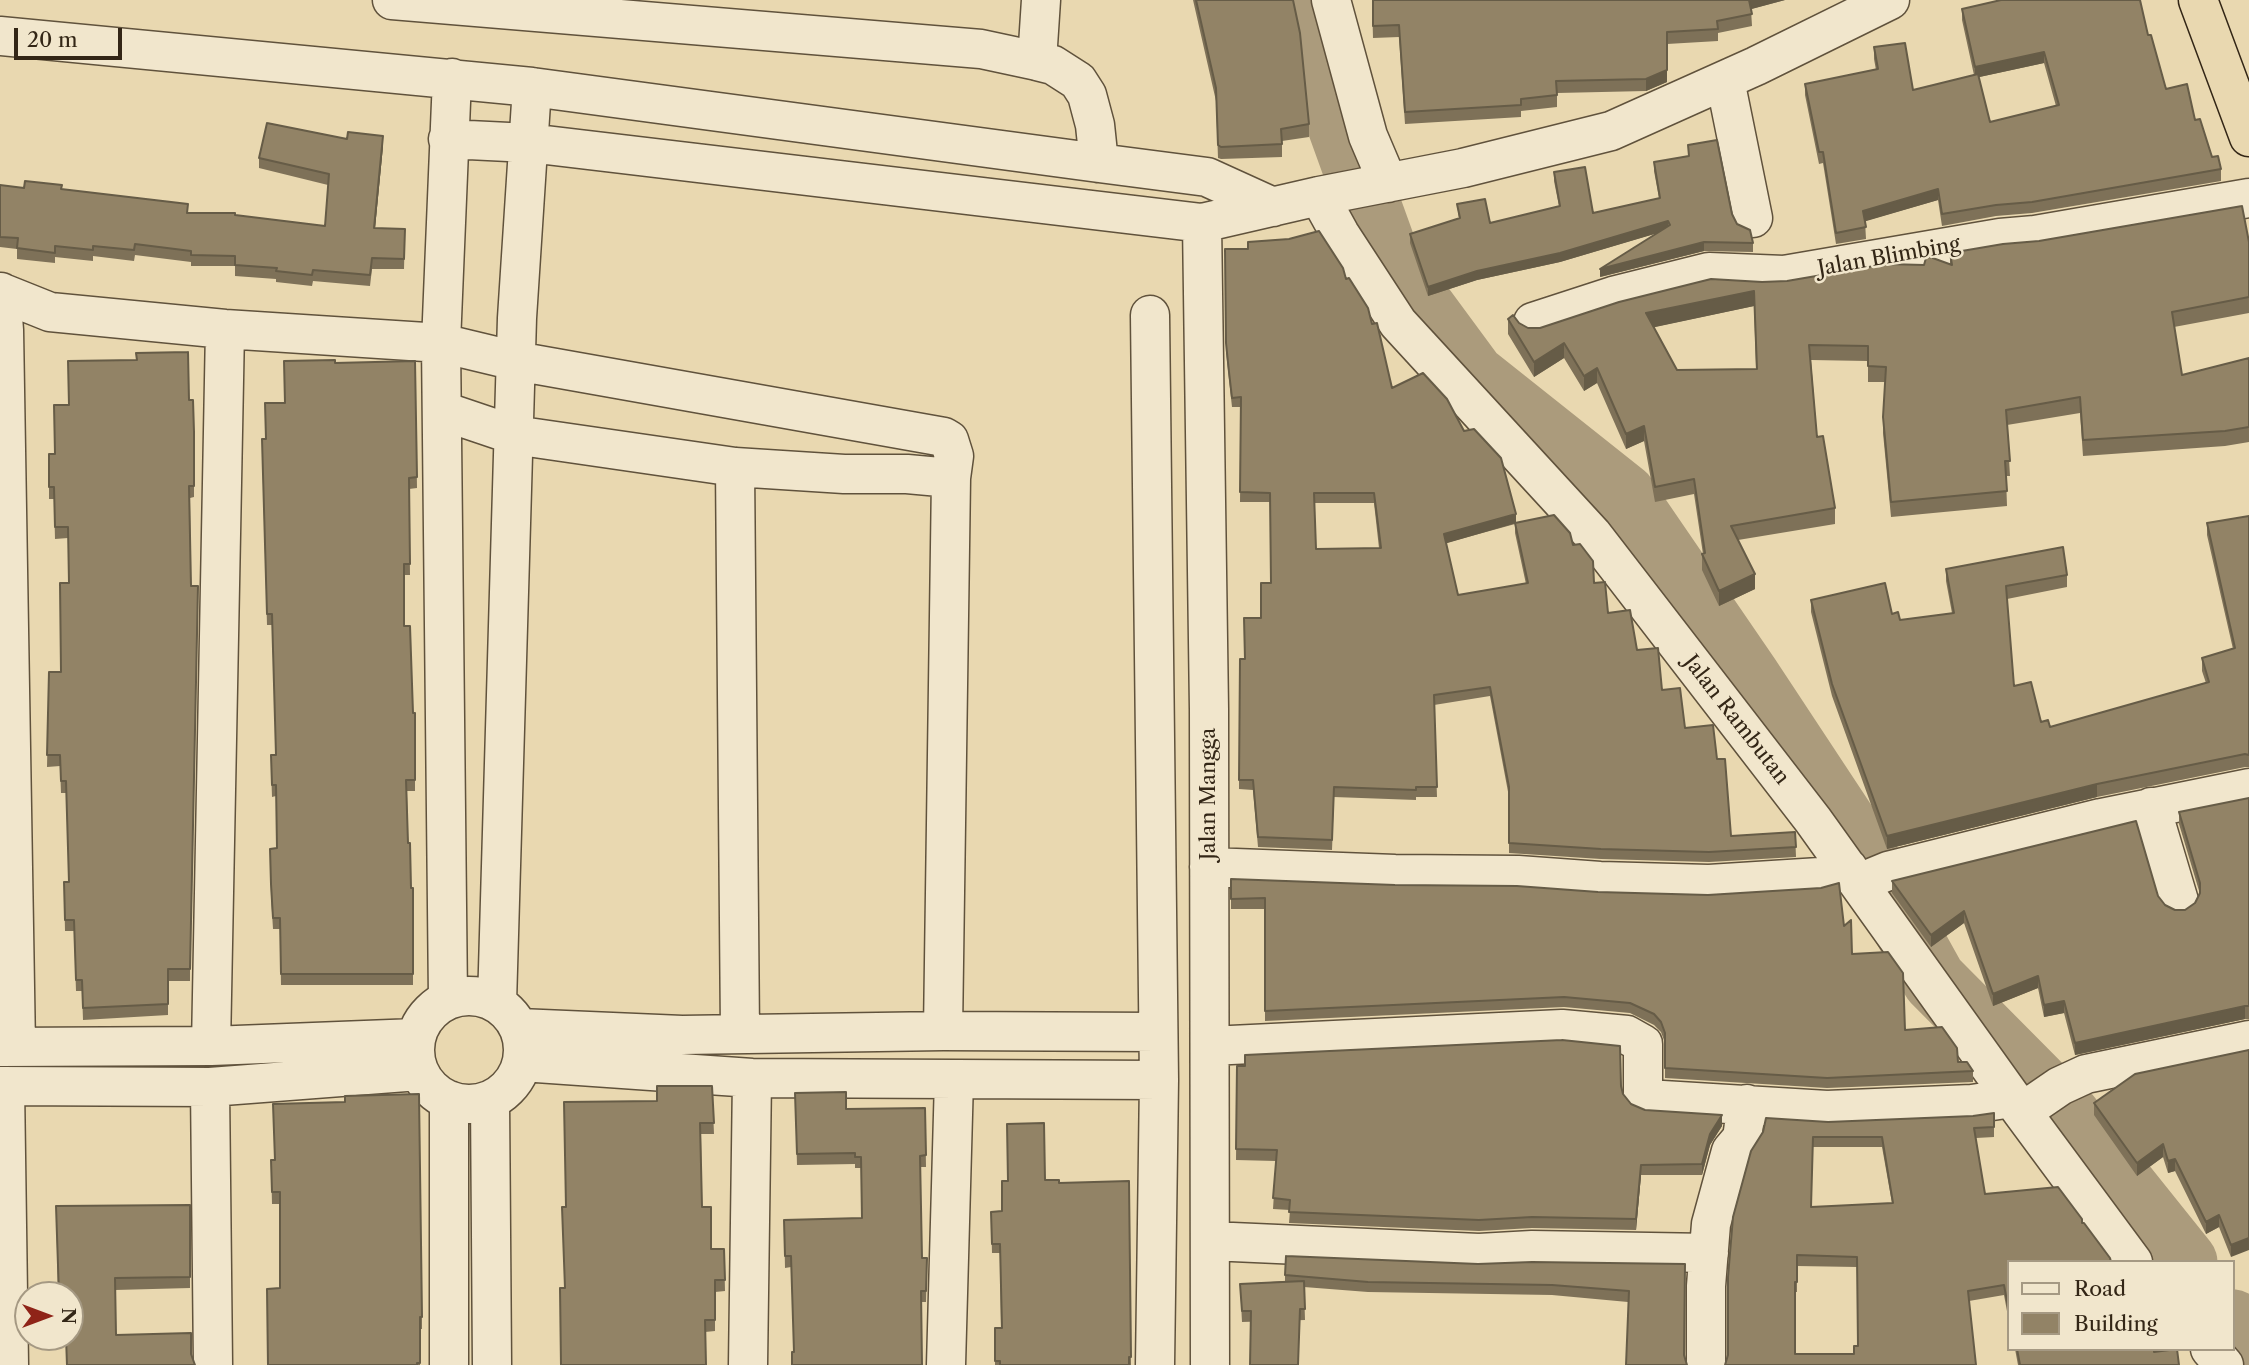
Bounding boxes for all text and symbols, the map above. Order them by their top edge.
scale bar [18,14,126,58]
text: 20 m [27,27,78,52]
street label: Jalan Blimbing [1816,232,1962,282]
street label: Jalan Rambutan [1678,650,1794,790]
street label: Jalan Mangga [1196,728,1222,860]
legend [2008,1260,2235,1351]
text: Road [2074,1276,2126,1301]
north arrow [14,1281,84,1351]
text: N [57,1308,80,1324]
text: Building [2074,1311,2158,1336]

